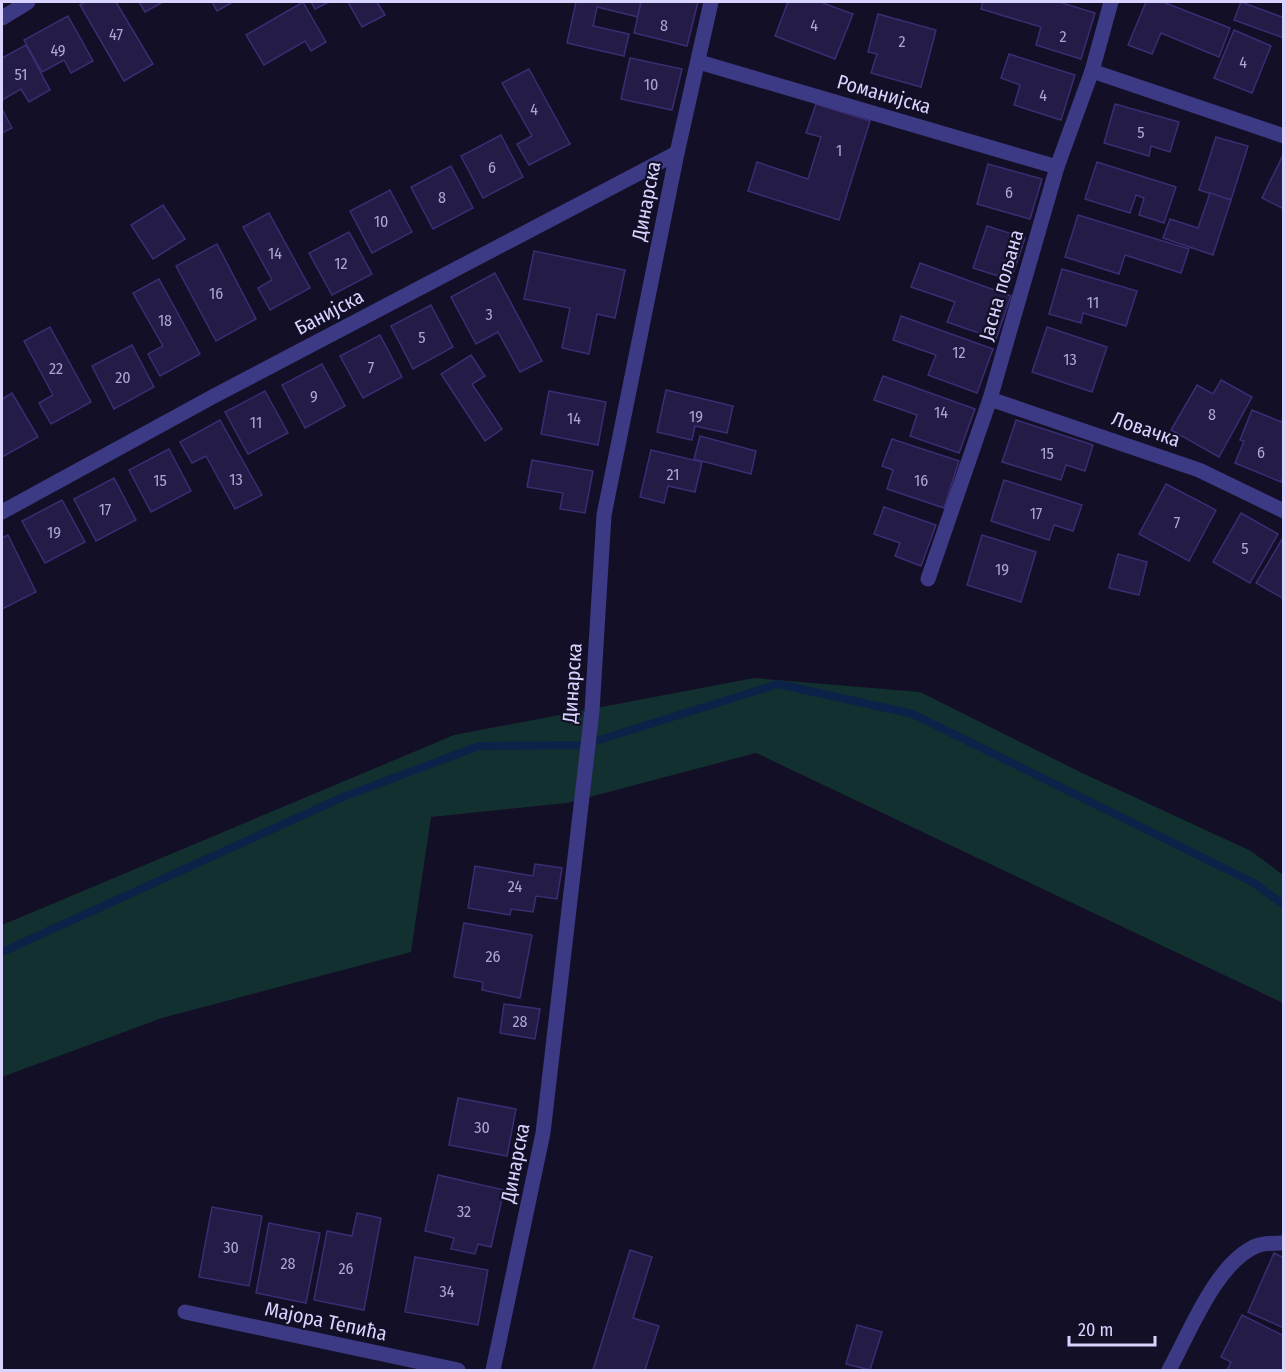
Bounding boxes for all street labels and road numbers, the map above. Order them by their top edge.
street label: Романијска [834,69,934,119]
street label: Динарска [626,159,665,244]
street label: Јасна пољана [974,227,1028,343]
street label: Банијска [291,284,367,340]
street label: Ловачка [1109,406,1183,452]
street label: Динарска [557,642,587,725]
street label: Динарска [495,1121,534,1206]
street label: Мајора Тепића [263,1296,389,1346]

